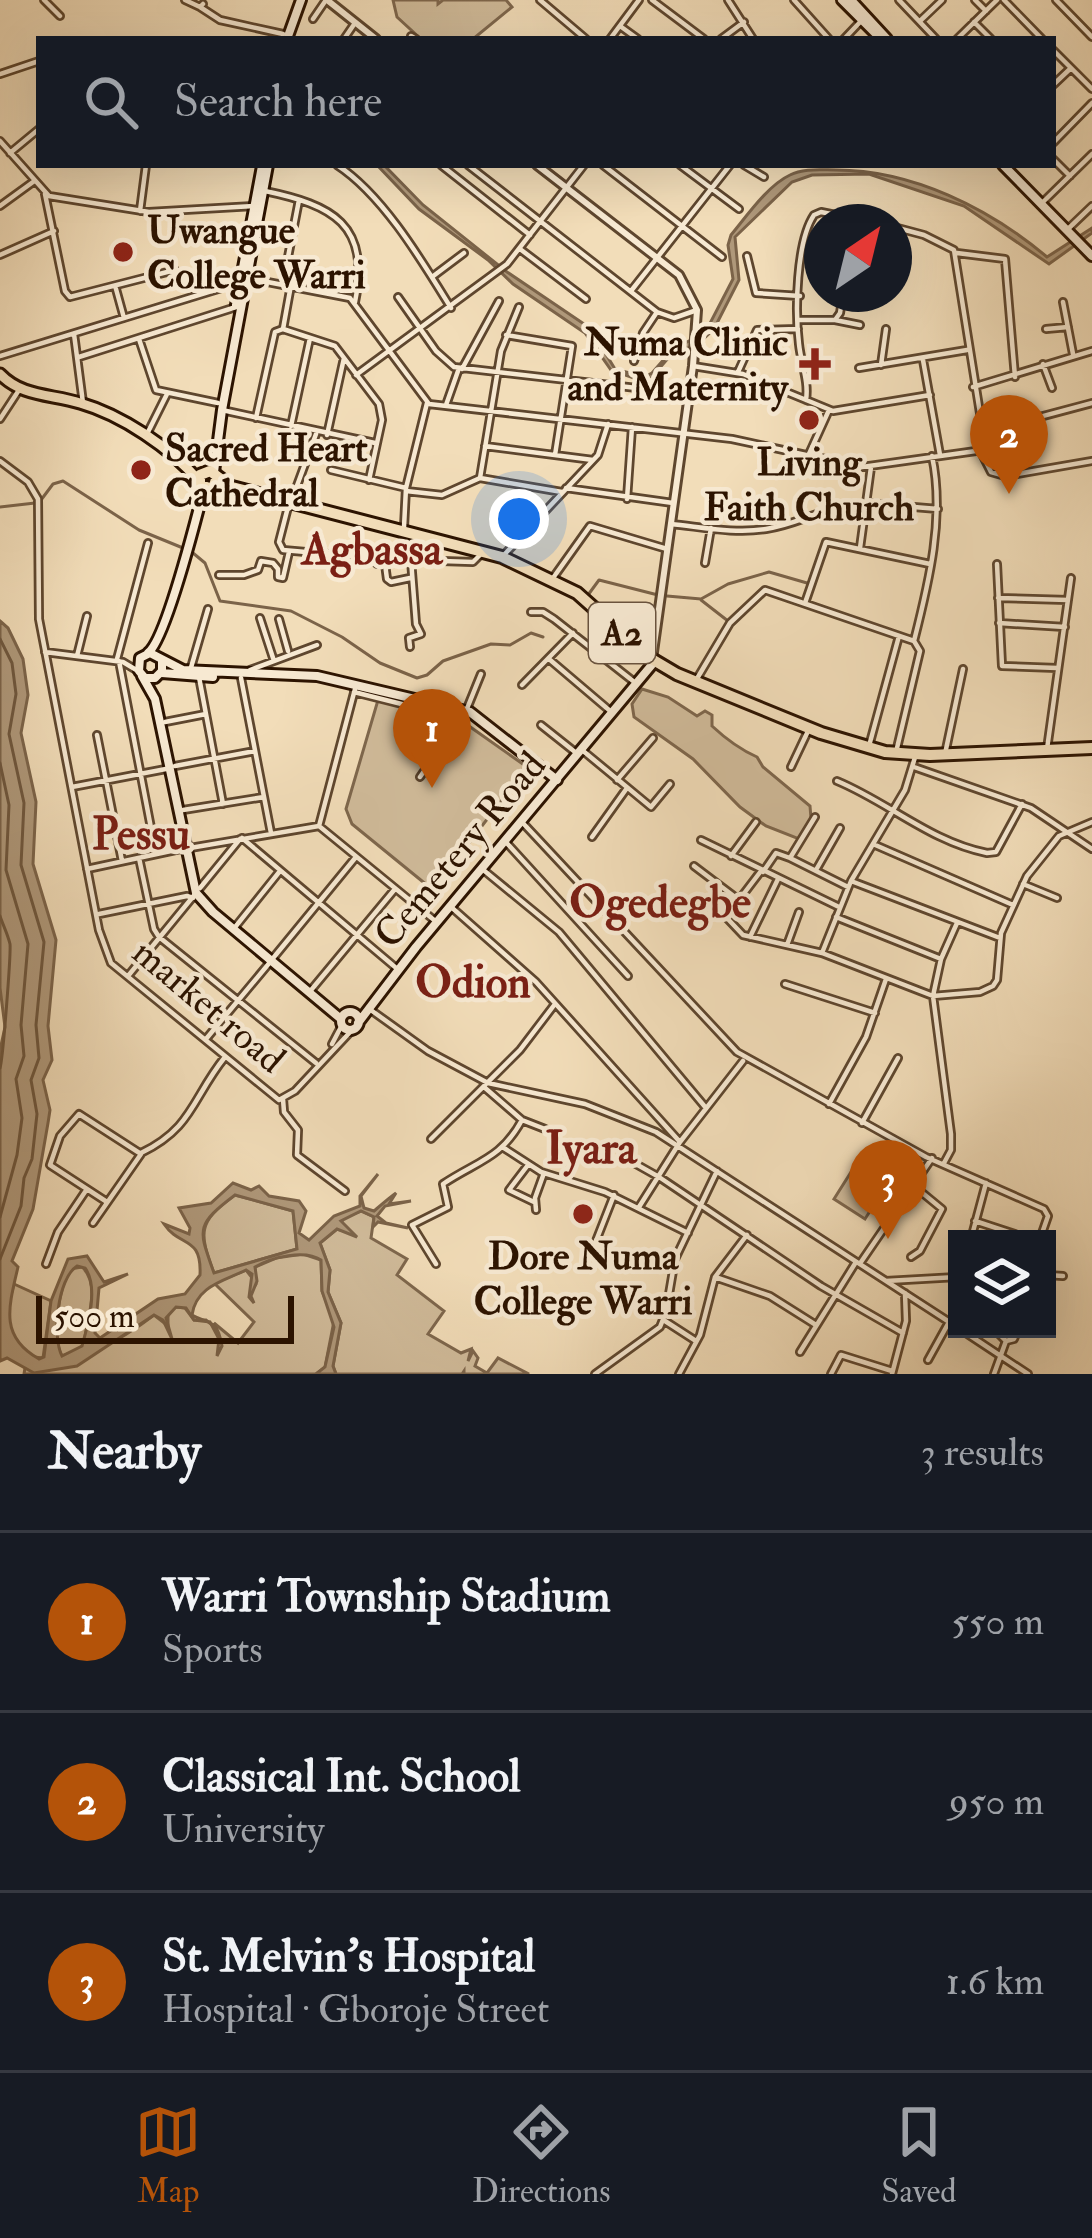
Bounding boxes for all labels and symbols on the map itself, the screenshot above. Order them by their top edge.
north arrow [804,204,912,312]
place label: Uwangue College Warri [147,206,366,300]
marker: Uwangue College Warri [110,239,136,265]
place label: Numa Clinic and Maternity [568,318,790,412]
marker: Numa Clinic and Maternity [799,348,831,380]
pin: 2 [970,395,1048,494]
marker: Living Faith Church [796,407,822,433]
place label: Sacred Heart Cathedral [165,424,368,518]
place label: Living Faith Church [704,438,915,532]
marker: Sacred Heart Cathedral [128,457,154,483]
your location [489,489,549,549]
district label: Agbassa [300,522,444,578]
road number: A2 [589,603,655,663]
pin: 1 [393,689,471,788]
street label: Cemetery Road [364,742,556,958]
district label: Pessu [92,807,191,863]
district label: Ogedegbe [569,875,751,931]
street label: market road [123,928,295,1084]
district label: Odion [415,955,531,1011]
district label: Iyara [546,1121,638,1177]
pin: 3 [849,1140,927,1239]
marker: Dore Numa College Warri [570,1201,596,1227]
place label: Dore Numa College Warri [474,1232,693,1326]
scale bar [36,1290,294,1343]

